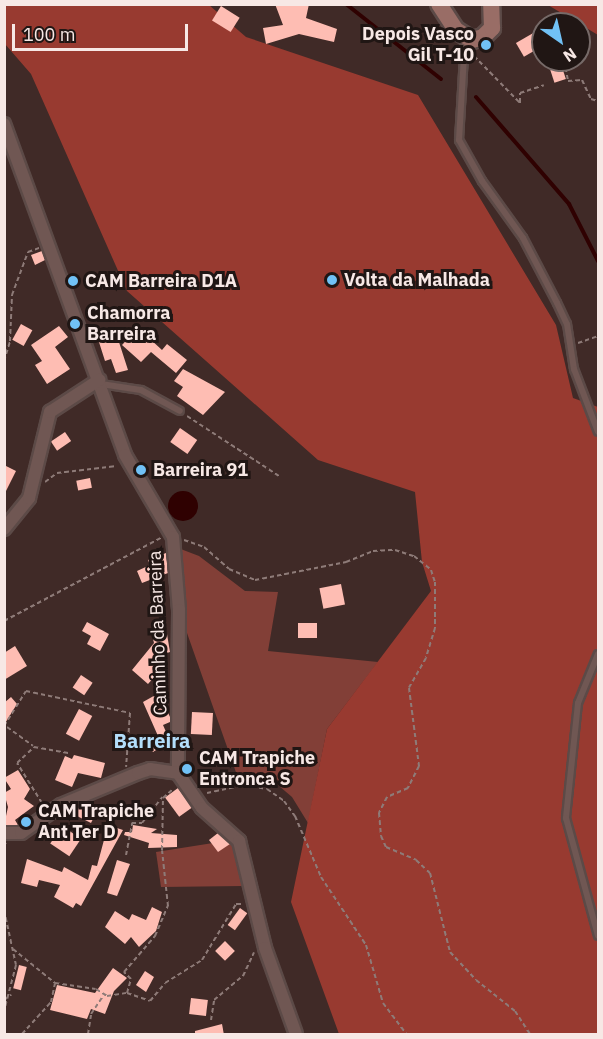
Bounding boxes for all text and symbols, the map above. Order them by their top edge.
scale bar [15,12,190,50]
north arrow [531,12,591,72]
text: 100 m [23,23,75,46]
place label: Depois Vasco Gil T-10 [362,24,474,66]
marker: Depois Vasco Gil T-10 [479,38,493,52]
text: N [560,44,580,67]
place label: Volta da Malhada [344,269,490,291]
place label: CAM Barreira D1A [85,270,237,292]
marker: Volta da Malhada [325,273,339,287]
marker: CAM Barreira D1A [66,274,80,288]
place label: Chamorra Barreira [87,303,170,346]
marker: Chamorra Barreira [68,317,82,331]
place label: Barreira 91 [153,459,248,481]
marker: Barreira 91 [134,463,148,477]
street label: Caminho da Barreira [144,550,172,716]
district label: Barreira [114,728,190,752]
place label: CAM Trapiche Entronca S [199,748,315,790]
marker: CAM Trapiche Entronca S [180,762,194,776]
place label: CAM Trapiche Ant Ter D [38,801,154,844]
marker: CAM Trapiche Ant Ter D [19,815,33,829]

